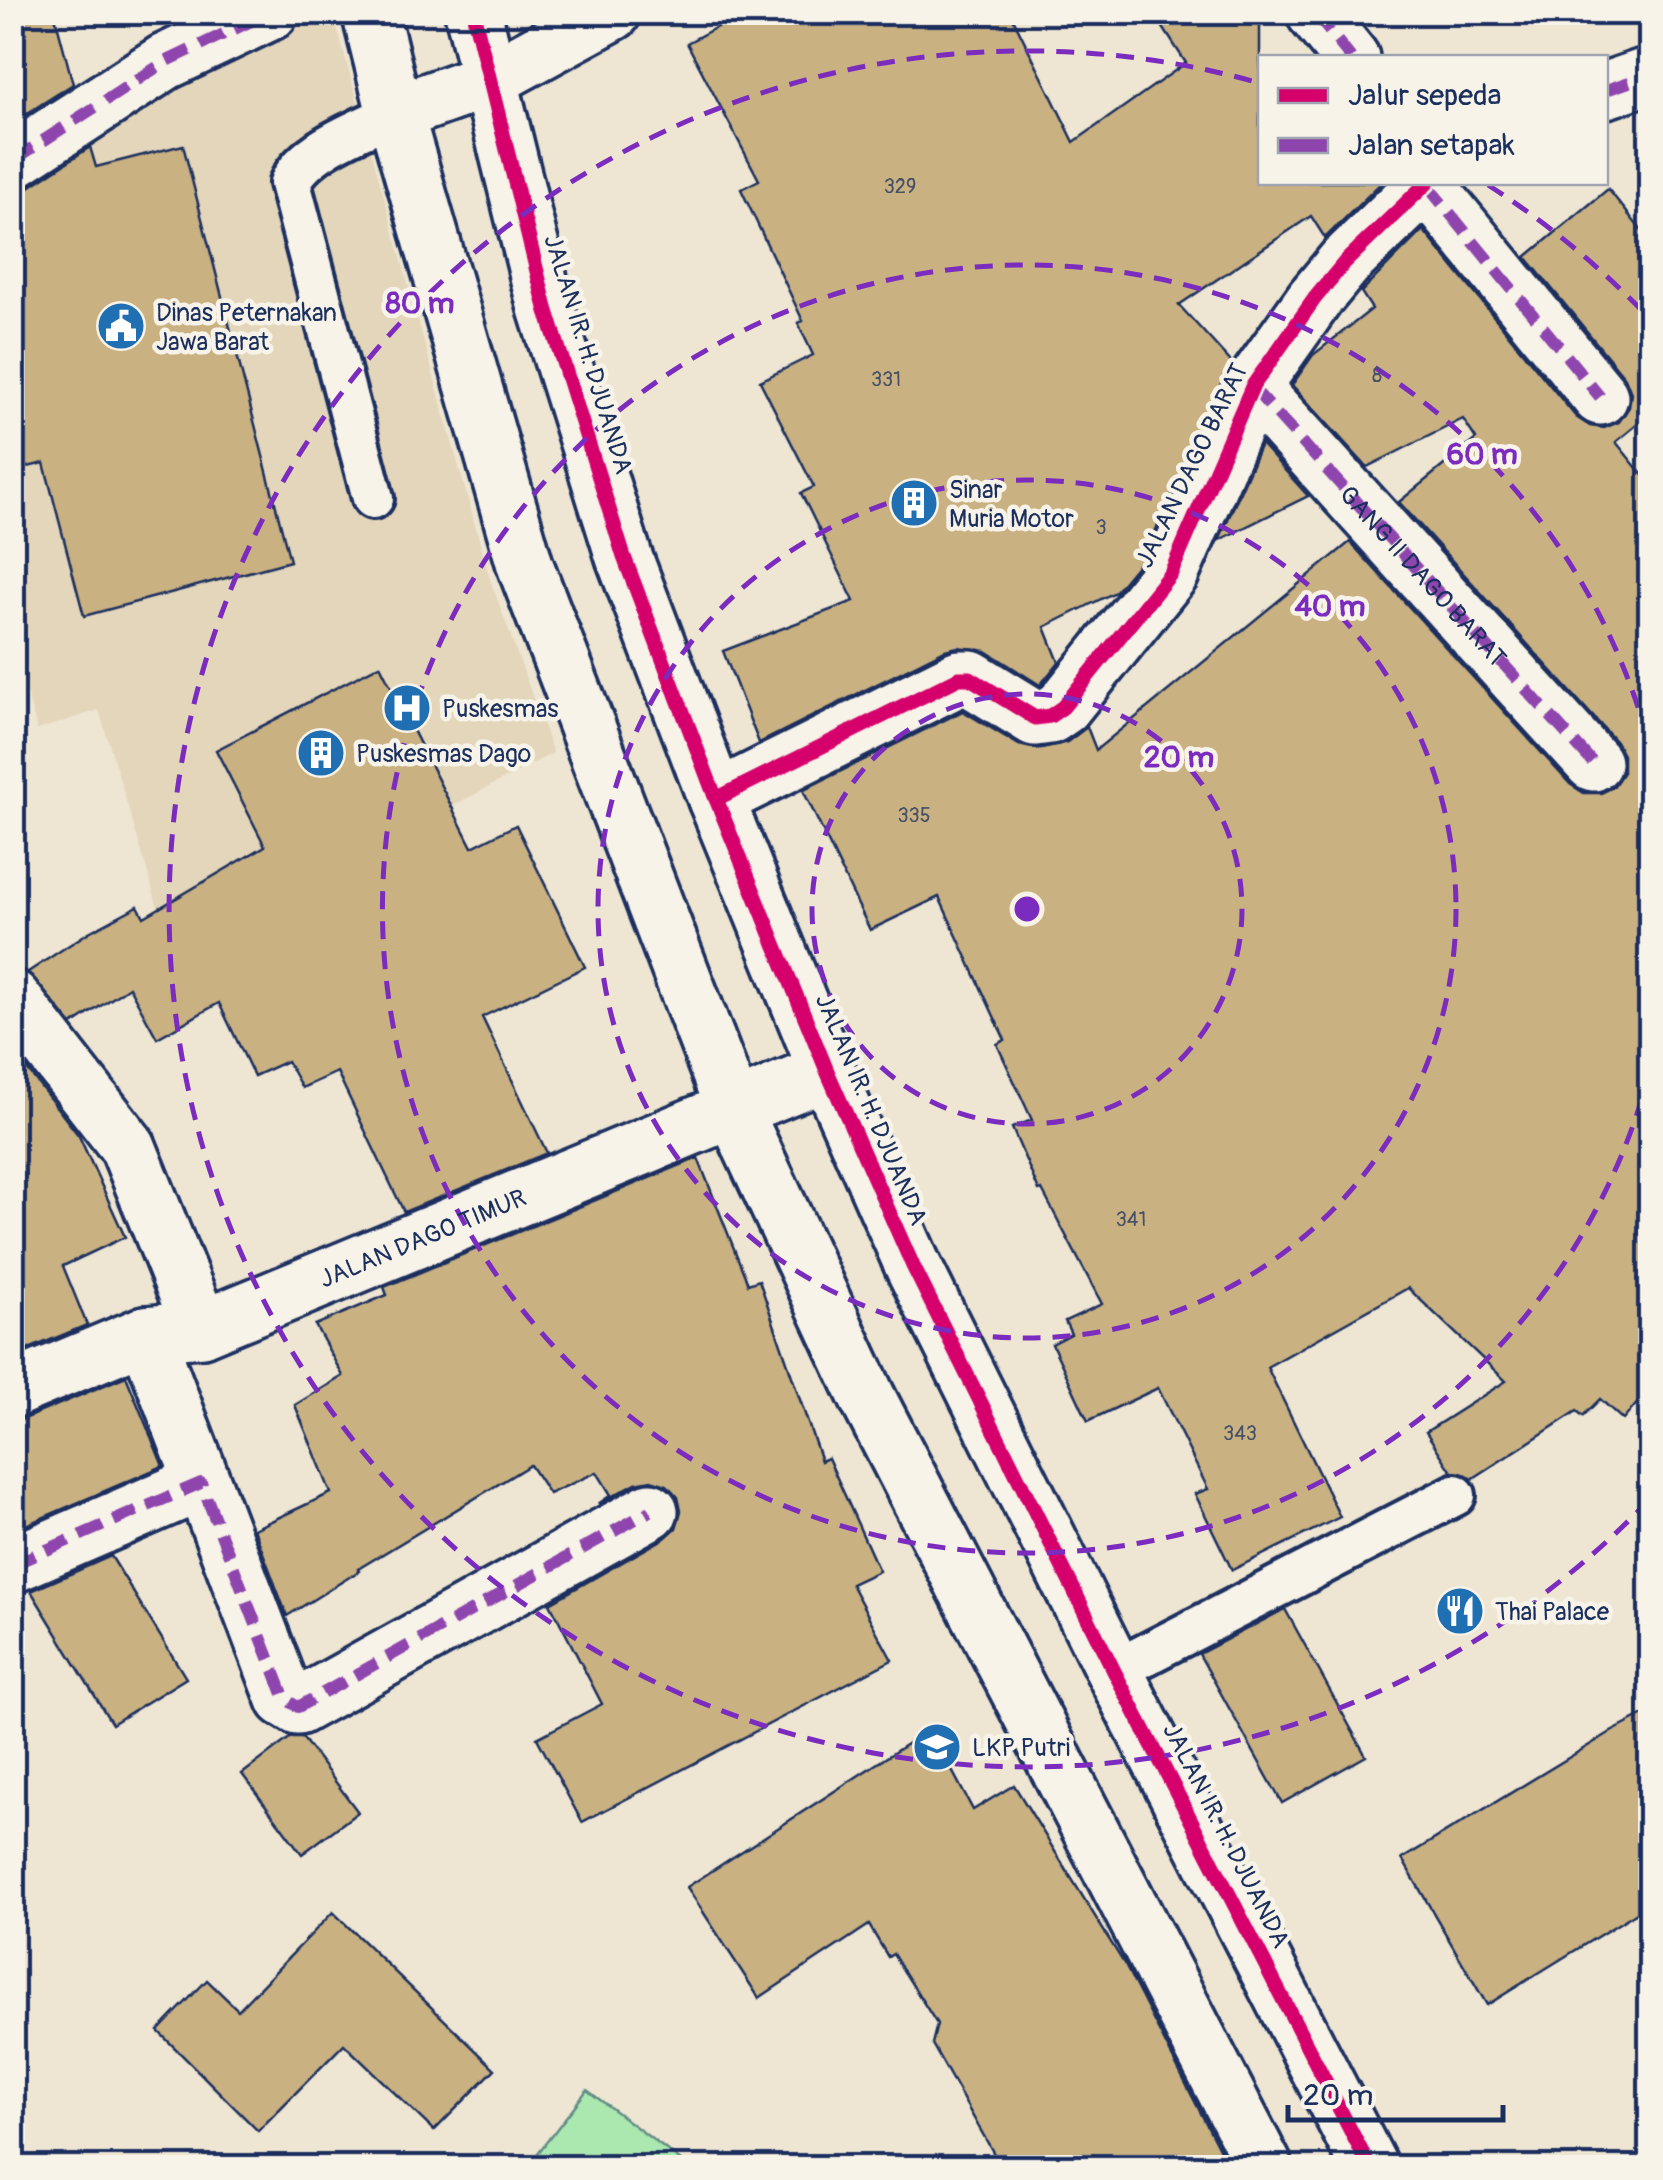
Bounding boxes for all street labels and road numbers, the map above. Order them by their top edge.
street label: JALAN IR. H. DJUANDA [536,231,639,478]
street label: JALAN DAGO BARAT [1129,358,1255,573]
street label: GANG II DAGO BARAT [1332,480,1512,674]
street label: JALAN IR. H. DJUANDA [808,989,933,1230]
street label: JALAN DAGO TIMUR [315,1183,531,1295]
street label: JALAN IR. H. DJUANDA [1155,1718,1296,1953]

